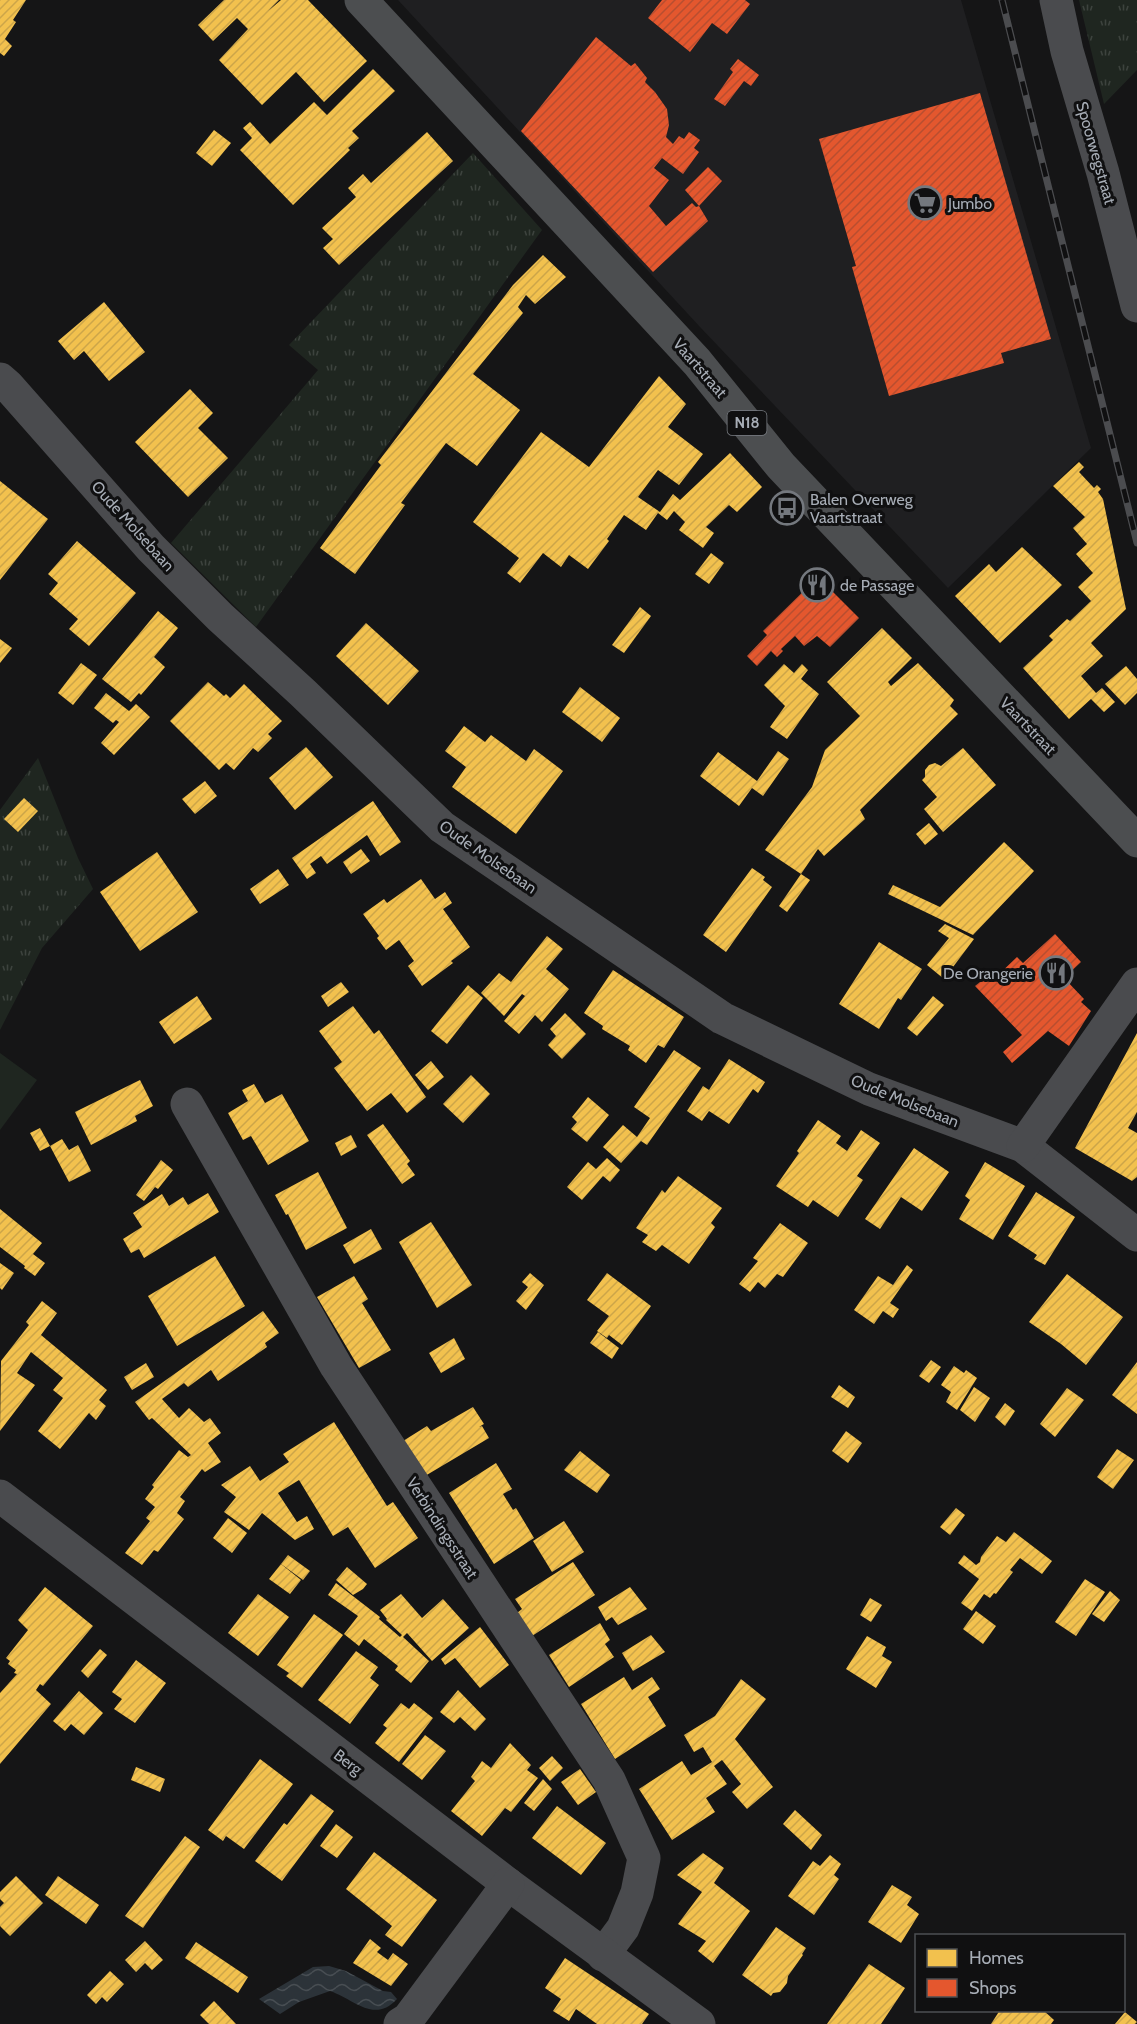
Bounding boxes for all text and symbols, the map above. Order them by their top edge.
street label: Spoorwegstraat [1072,99,1120,207]
supermarket icon: Jumbo [907,185,943,221]
place label: Jumbo [947,194,992,213]
street label: Vaartstraat [669,334,731,402]
road number: N18 [728,411,766,435]
street label: Oude Molsebaan [88,477,178,575]
bus stop icon: Balen Overweg Vaartstraat [769,490,805,526]
place label: Balen Overweg Vaartstraat [810,490,914,527]
restaurant icon: de Passage [799,567,835,603]
place label: de Passage [840,576,914,595]
street label: Vaartstraat [996,693,1060,759]
street label: Oude Molsebaan [436,816,540,898]
restaurant icon: De Orangerie [1038,955,1074,991]
place label: De Orangerie [943,964,1033,983]
street label: Oude Molsebaan [848,1071,962,1131]
street label: Verbindingsstraat [402,1474,482,1583]
street label: Berg [330,1745,367,1779]
legend [915,1934,1125,2012]
text: Homes [969,1947,1024,1969]
text: Shops [969,1977,1017,1999]

